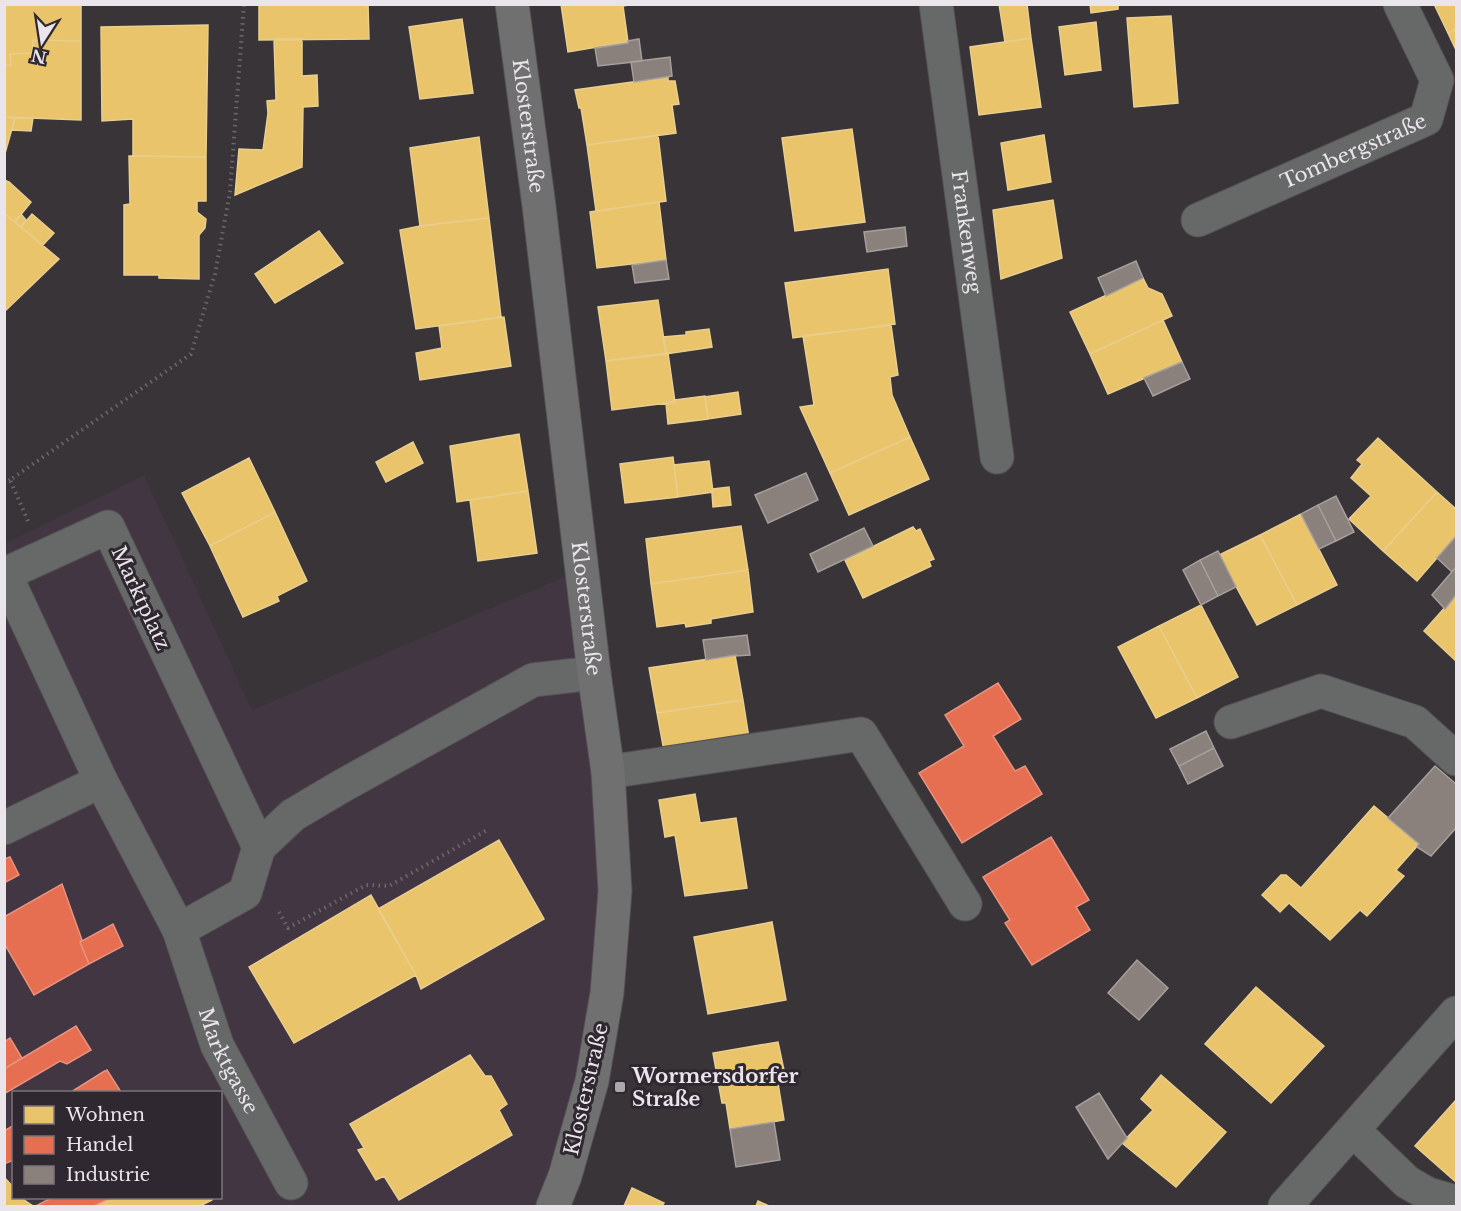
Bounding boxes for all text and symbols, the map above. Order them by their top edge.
north arrow [12,12,72,72]
text: N [29,45,48,68]
street label: Klosterstraße [507,57,549,195]
street label: Tombergstraße [1277,108,1430,194]
street label: Frankenweg [947,169,987,296]
street label: Klosterstraße [567,540,606,677]
street label: Marktplatz [106,542,176,654]
street label: Marktgasse [193,1005,264,1118]
street label: Klosterstraße [559,1020,613,1158]
place label: Wormersdorfer Straße [631,1064,799,1111]
marker: Wormersdorfer Straße [613,1080,627,1094]
legend [12,1091,222,1199]
text: Wohnen [65,1104,145,1126]
text: Handel [66,1134,133,1156]
text: Industrie [66,1164,150,1186]

